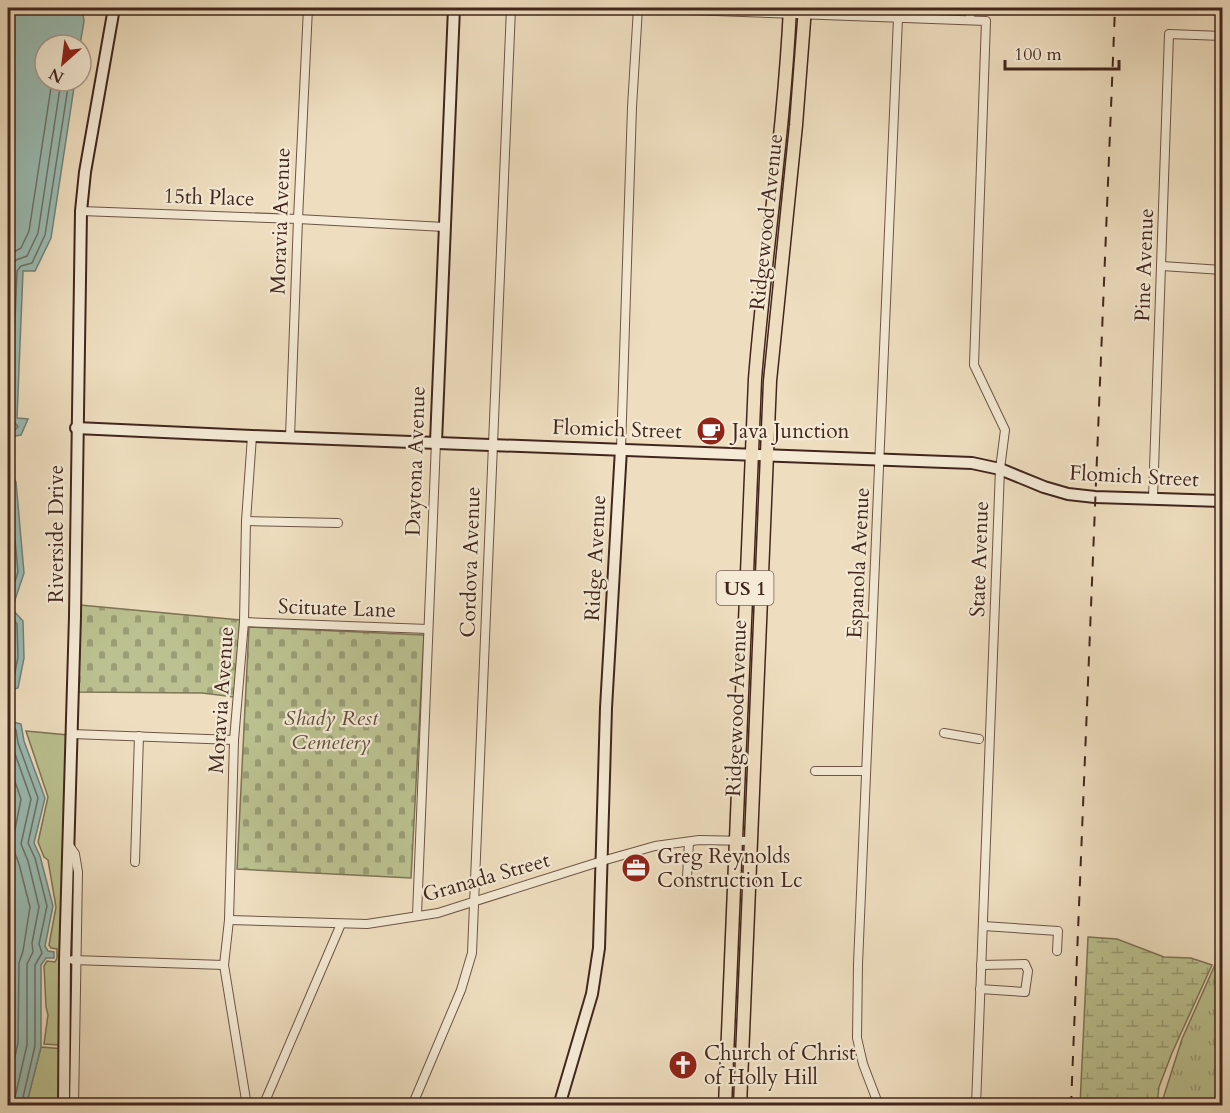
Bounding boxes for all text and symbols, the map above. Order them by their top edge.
north arrow [33,33,93,93]
scale bar [1005,33,1119,71]
text: 100 m [1014,42,1062,67]
text: N [45,62,68,88]
street label: Ridgewood Avenue [743,132,790,312]
street label: Moravia Avenue [263,147,298,295]
street label: 15th Place [163,181,255,214]
street label: Pine Avenue [1128,208,1161,322]
street label: Daytona Avenue [398,386,433,536]
street label: Flomich Street [552,413,683,446]
cafe icon: Java Junction [695,415,727,447]
place label: Java Junction [729,417,850,446]
street label: Flomich Street [1069,459,1200,494]
street label: Riverside Drive [42,465,71,603]
street label: Cordova Avenue [453,486,488,638]
street label: Espanola Avenue [840,487,877,640]
street label: Ridge Avenue [578,494,613,622]
street label: State Avenue [963,500,996,618]
road number: US 1 [716,571,774,605]
street label: Scituate Lane [277,592,397,625]
street label: Ridgewood Avenue [719,619,754,797]
street label: Moravia Avenue [202,626,241,774]
park label: Shady Rest Cemetery [284,704,379,757]
place label: Greg Reynolds Construction Lc [657,842,803,895]
street label: Granada Street [419,845,553,909]
office icon: Greg Reynolds Construction Lc [620,852,652,884]
place label: Church of Christ of Holly Hill [704,1039,856,1092]
church icon: Church of Christ of Holly Hill [667,1049,699,1081]

